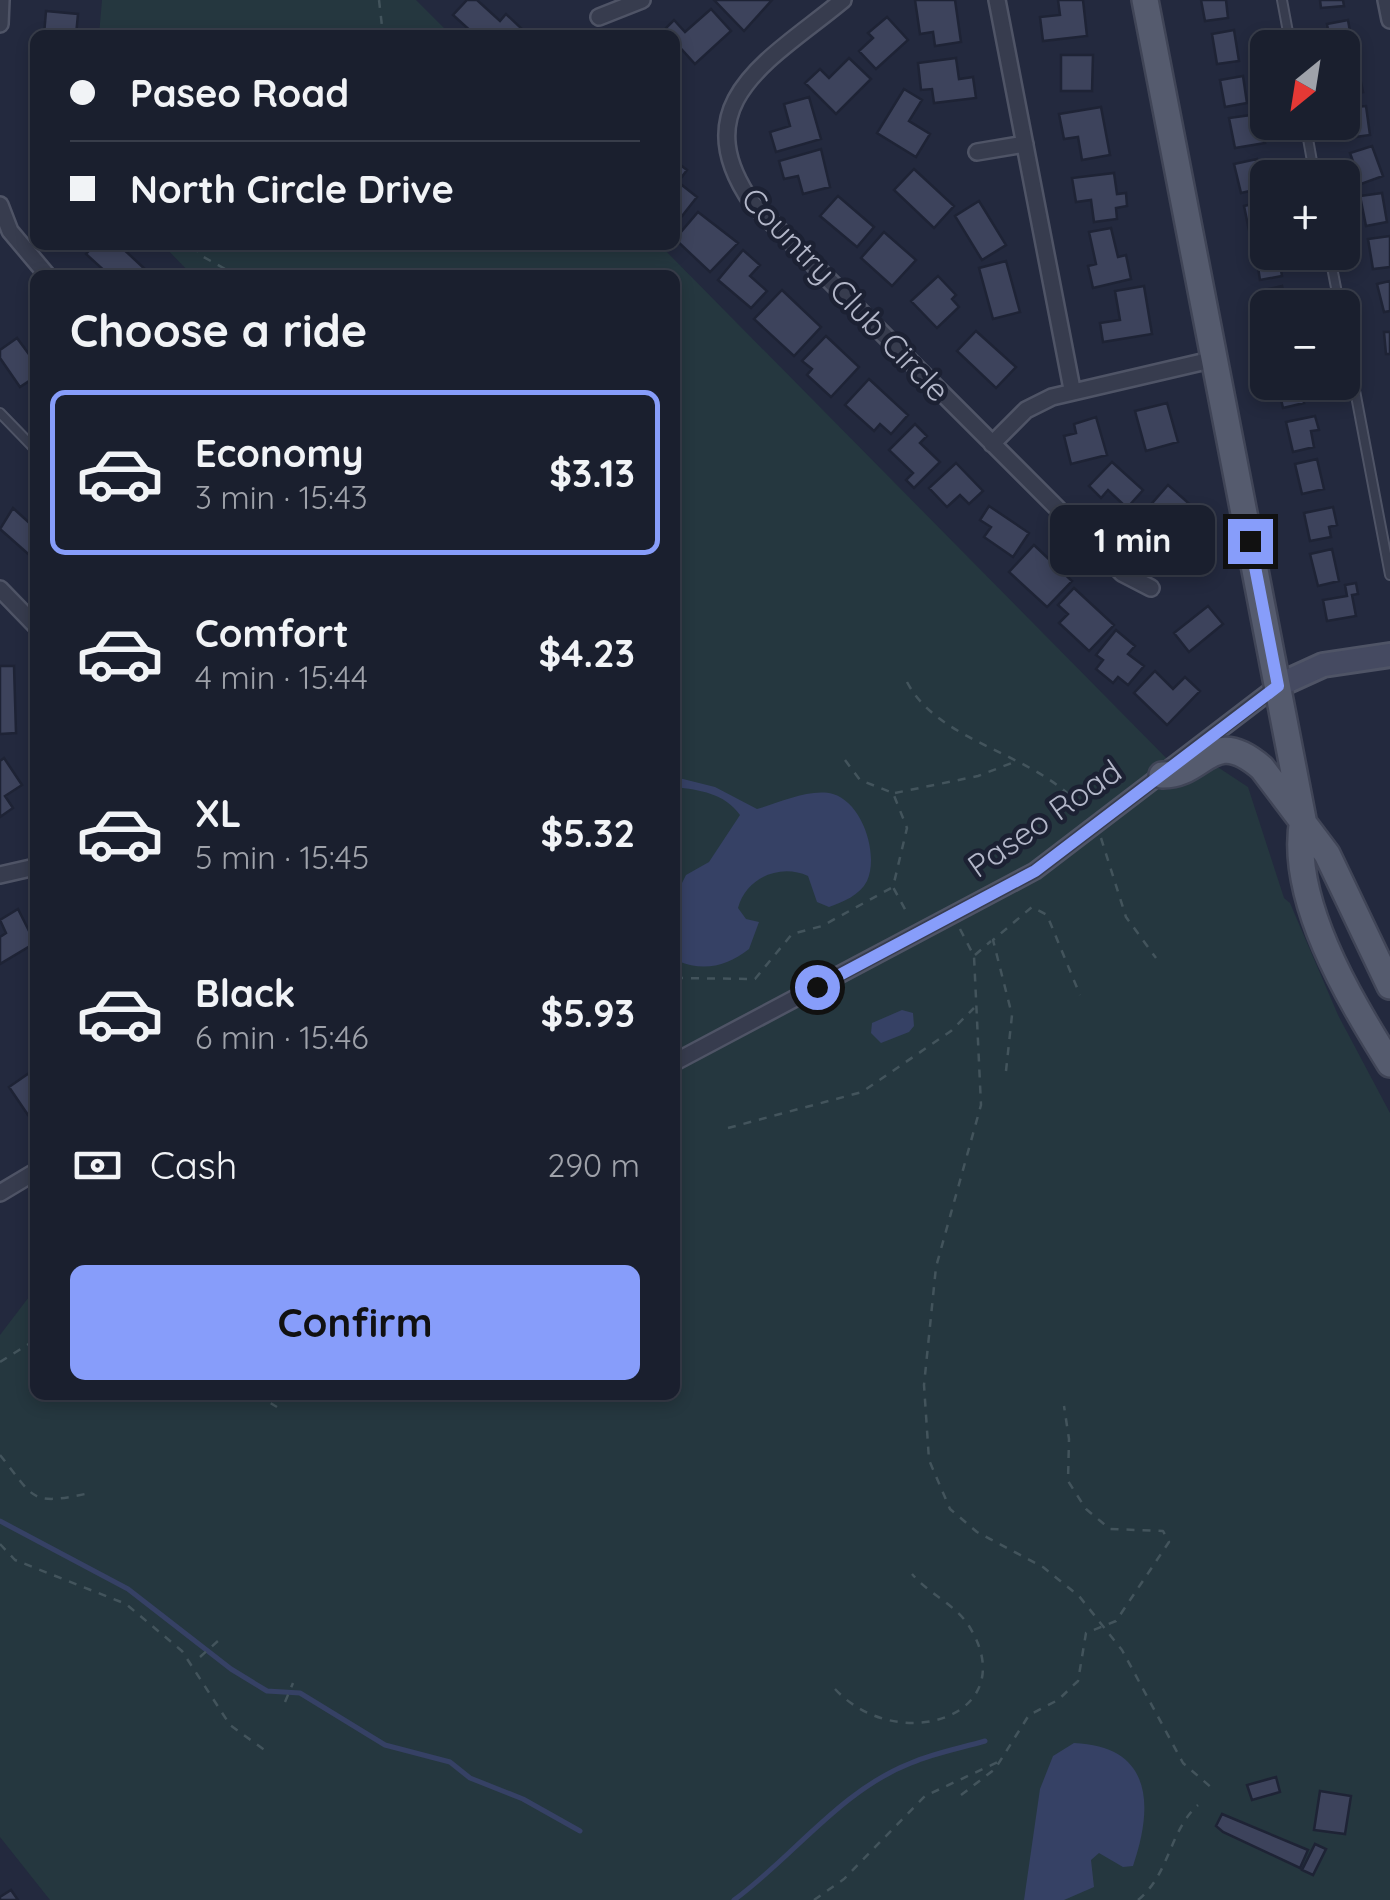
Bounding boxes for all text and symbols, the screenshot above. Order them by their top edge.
north arrow [1250,30,1360,140]
map controls [1250,30,1360,400]
text: Paseo Road [130,69,349,117]
button: + [1250,160,1360,270]
text: North Circle Drive [130,165,454,213]
street label: Country Club Circle [733,179,959,409]
button: − [1250,290,1360,400]
text: Choose a ride [70,302,367,358]
icon: car [75,428,165,518]
text: Economy [195,429,364,477]
text: $3.13 [549,449,635,497]
text: 3 min · 15:43 [195,477,368,517]
callout: 1 min [1050,506,1215,576]
route end [1228,519,1273,564]
text: 1 min [1094,520,1171,560]
icon: car [75,608,165,698]
text: Comfort [195,609,349,657]
text: $4.23 [538,629,635,677]
text: 4 min · 15:44 [195,657,368,697]
street label: Paseo Road [959,750,1129,886]
icon: car [75,788,165,878]
text: XL [195,789,241,837]
text: $5.32 [540,809,635,857]
text: 5 min · 15:45 [195,837,369,877]
route start [795,965,840,1010]
icon: car [75,968,165,1058]
text: Black [195,969,295,1017]
text: $5.93 [540,989,635,1037]
text: 6 min · 15:46 [195,1017,369,1057]
icon: cash [70,1138,125,1193]
text: Cash [150,1141,237,1189]
text: 290 m [547,1145,640,1185]
button: Confirm [70,1265,640,1380]

